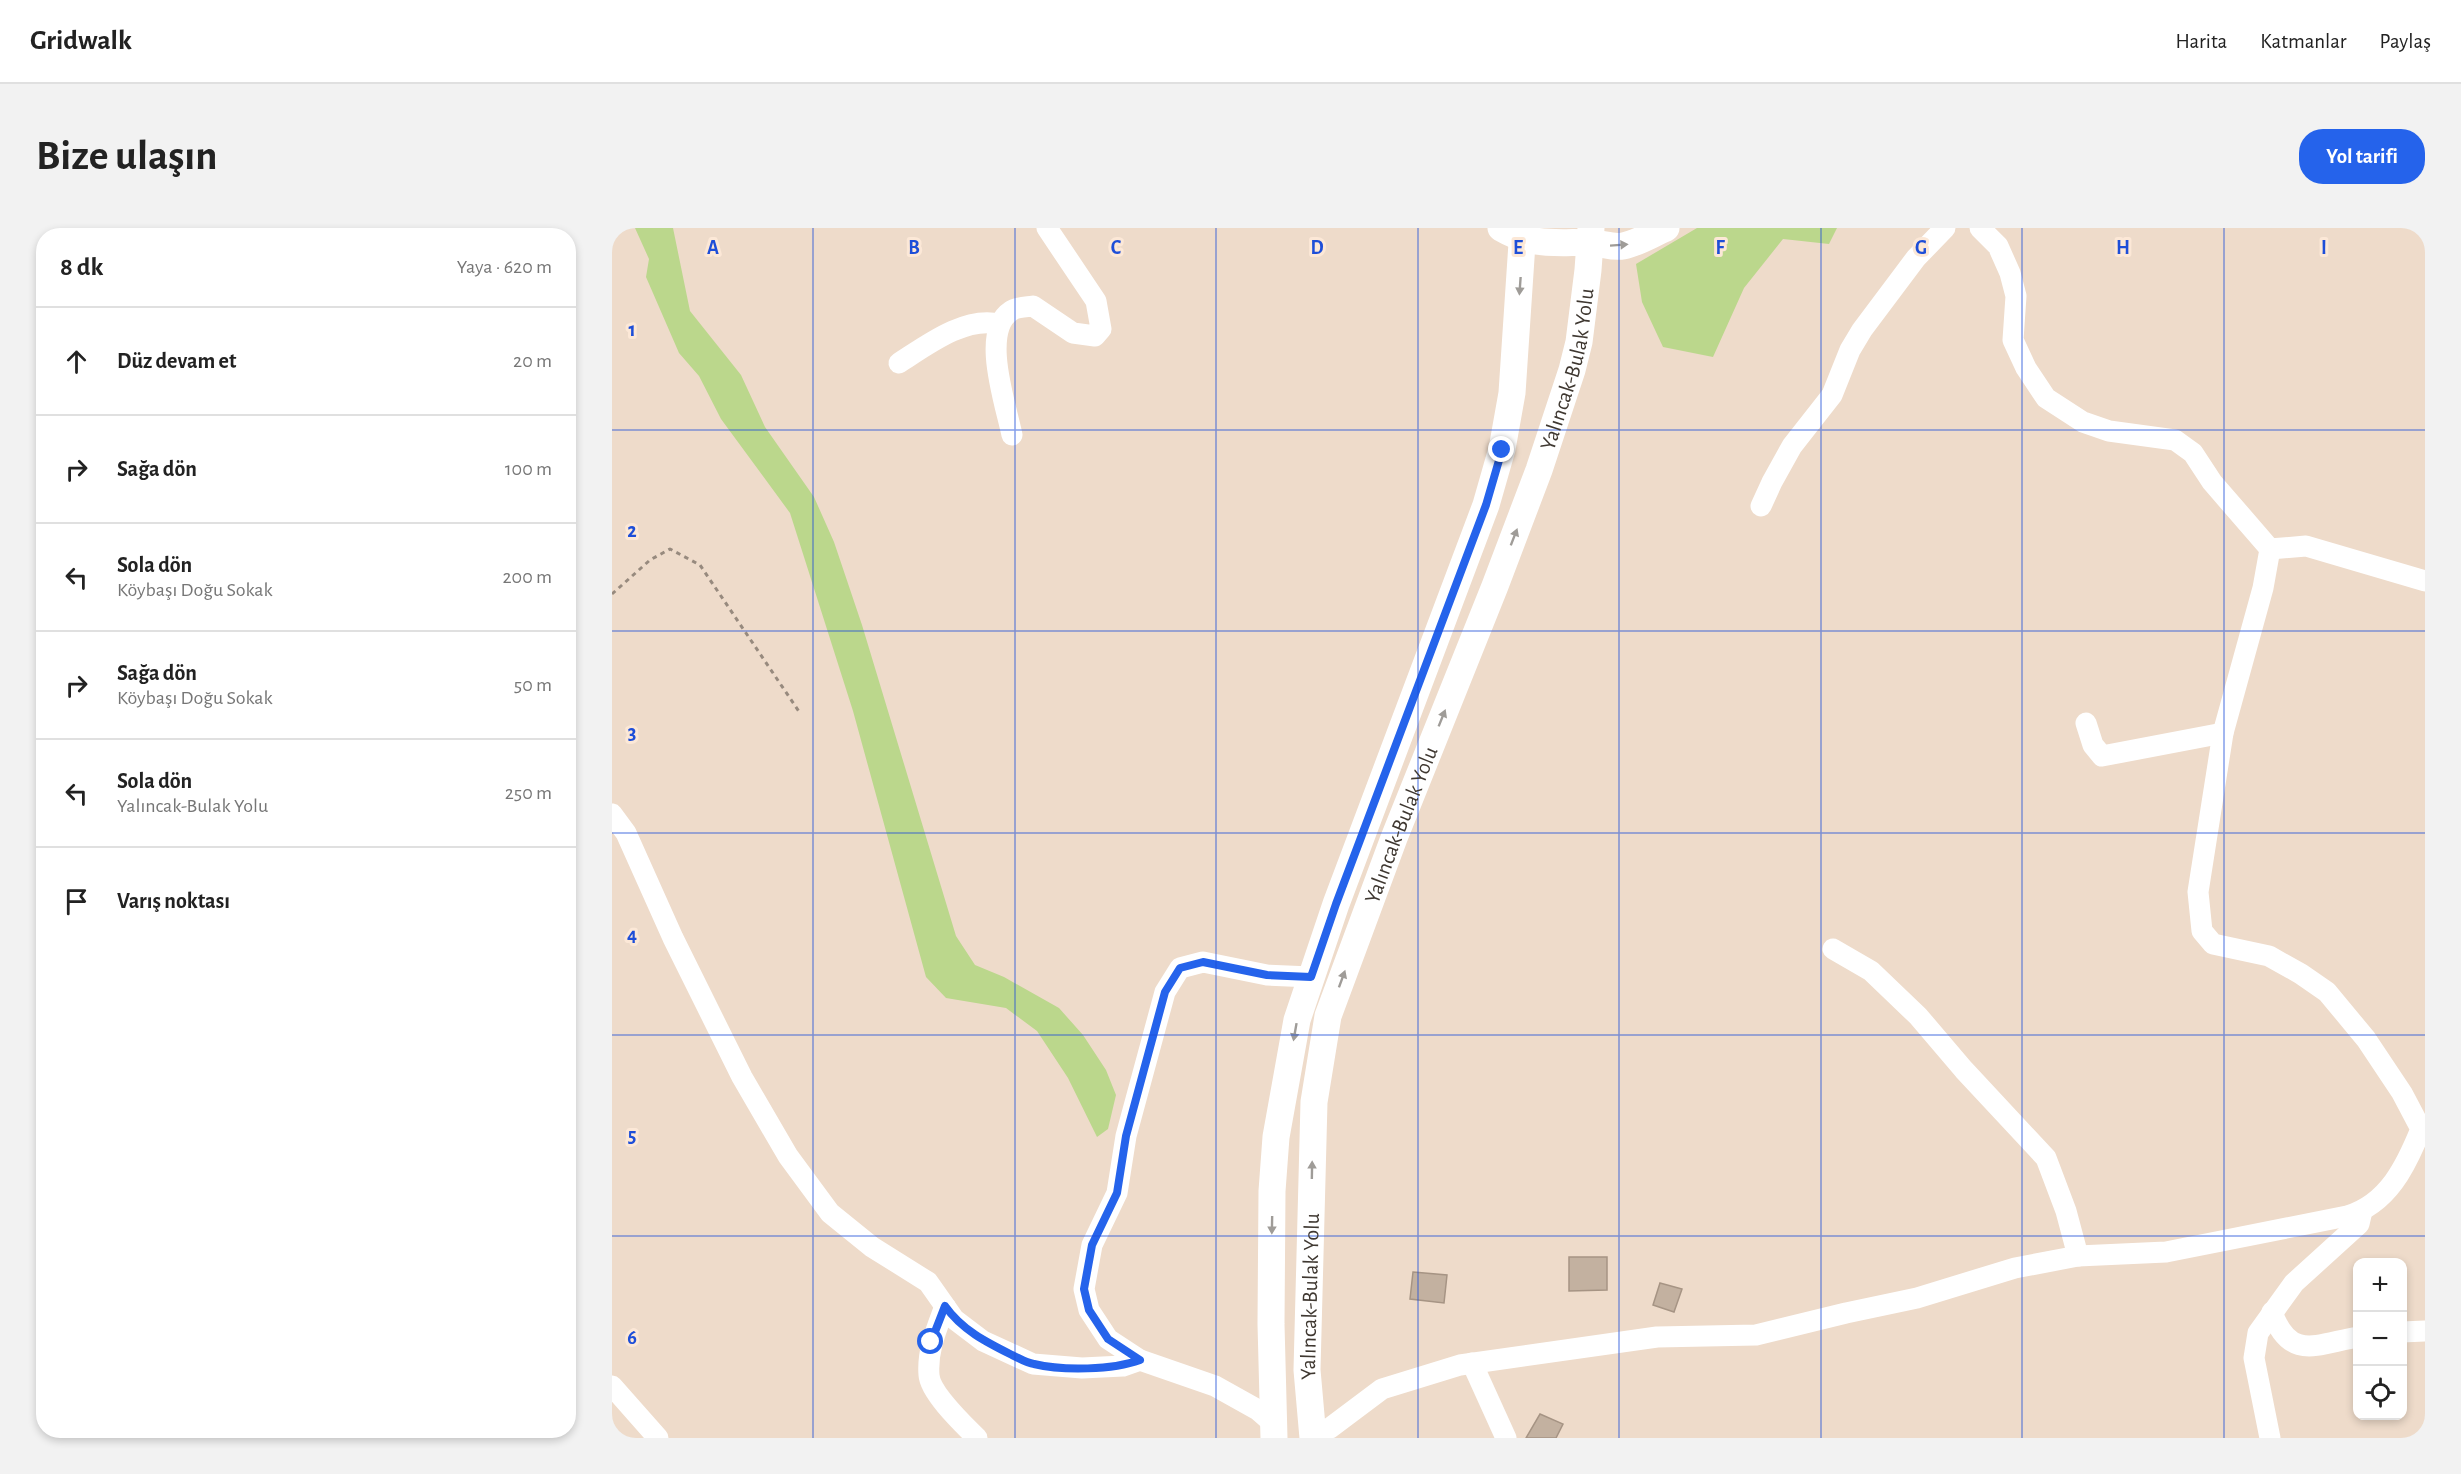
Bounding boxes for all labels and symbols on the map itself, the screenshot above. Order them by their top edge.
text: A [707,238,719,258]
text: B [908,238,920,258]
text: C [1111,238,1122,258]
text: D [1310,238,1324,258]
text: E [1513,238,1523,258]
text: F [1715,238,1725,258]
text: G [1915,238,1927,258]
text: H [2116,238,2130,258]
text: I [2321,238,2327,258]
one-way arrow [1610,240,1629,250]
one-way arrow [1515,277,1524,296]
street label: Yalıncak-Bulak Yolu [1536,287,1598,453]
text: 1 [628,320,636,340]
route end [1488,436,1514,462]
text: 2 [627,521,637,541]
one-way arrow [1509,528,1519,546]
one-way arrow [1438,709,1447,727]
text: 3 [628,723,636,743]
street label: Yalıncak-Bulak Yolu [1361,743,1442,906]
text: 4 [627,925,637,945]
one-way arrow [1337,969,1347,987]
one-way arrow [1290,1023,1299,1042]
text: 5 [628,1126,636,1146]
one-way arrow [1307,1160,1317,1179]
street label: Yalıncak-Bulak Yolu [1297,1213,1323,1380]
one-way arrow [1267,1216,1277,1235]
text: 6 [627,1328,637,1348]
route start [917,1328,943,1354]

